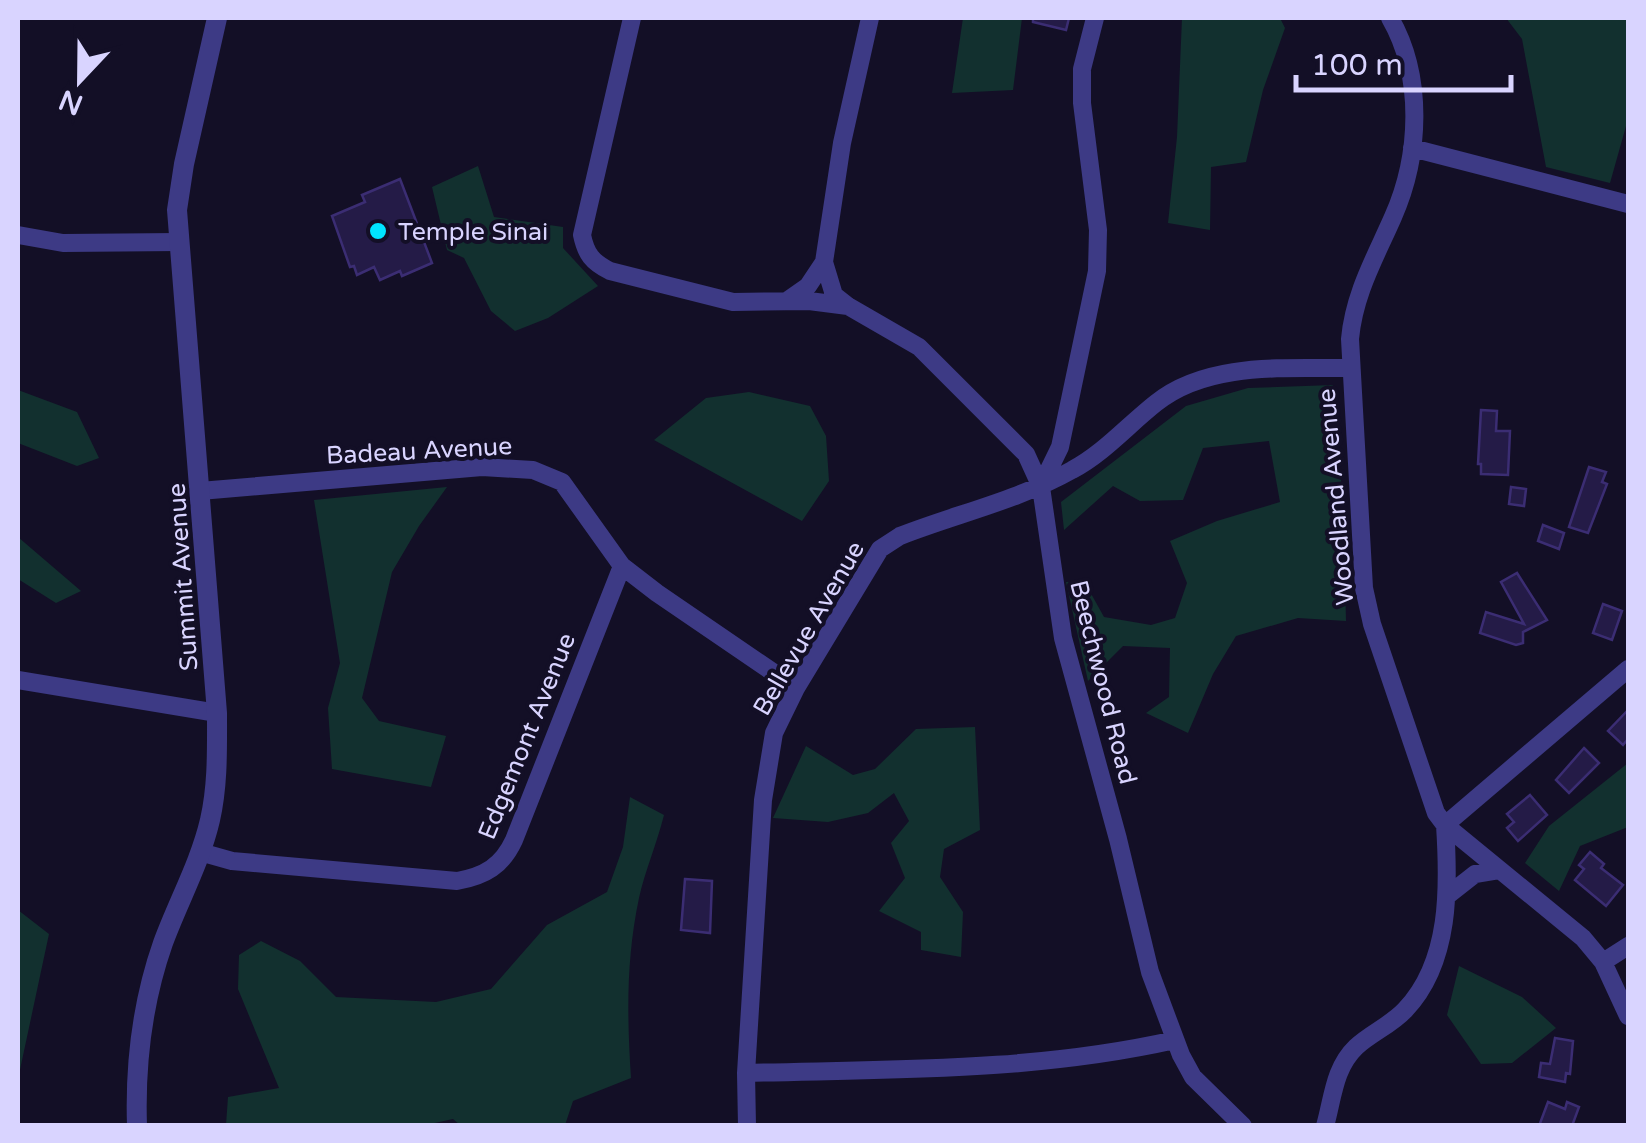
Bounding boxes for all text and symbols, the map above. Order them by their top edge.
north arrow [30,30,130,130]
scale bar [1296,30,1511,92]
text: 100 m [1311,47,1403,84]
text: N [54,82,88,122]
place label: Temple Sinai [398,217,548,247]
marker: Temple Sinai [367,220,389,242]
street label: Woodland Avenue [1312,387,1360,607]
street label: Badeau Avenue [325,431,513,471]
street label: Summit Avenue [161,482,205,672]
street label: Bellevue Avenue [747,536,871,721]
street label: Beechwood Road [1063,577,1143,787]
street label: Edgemont Avenue [472,629,582,844]

